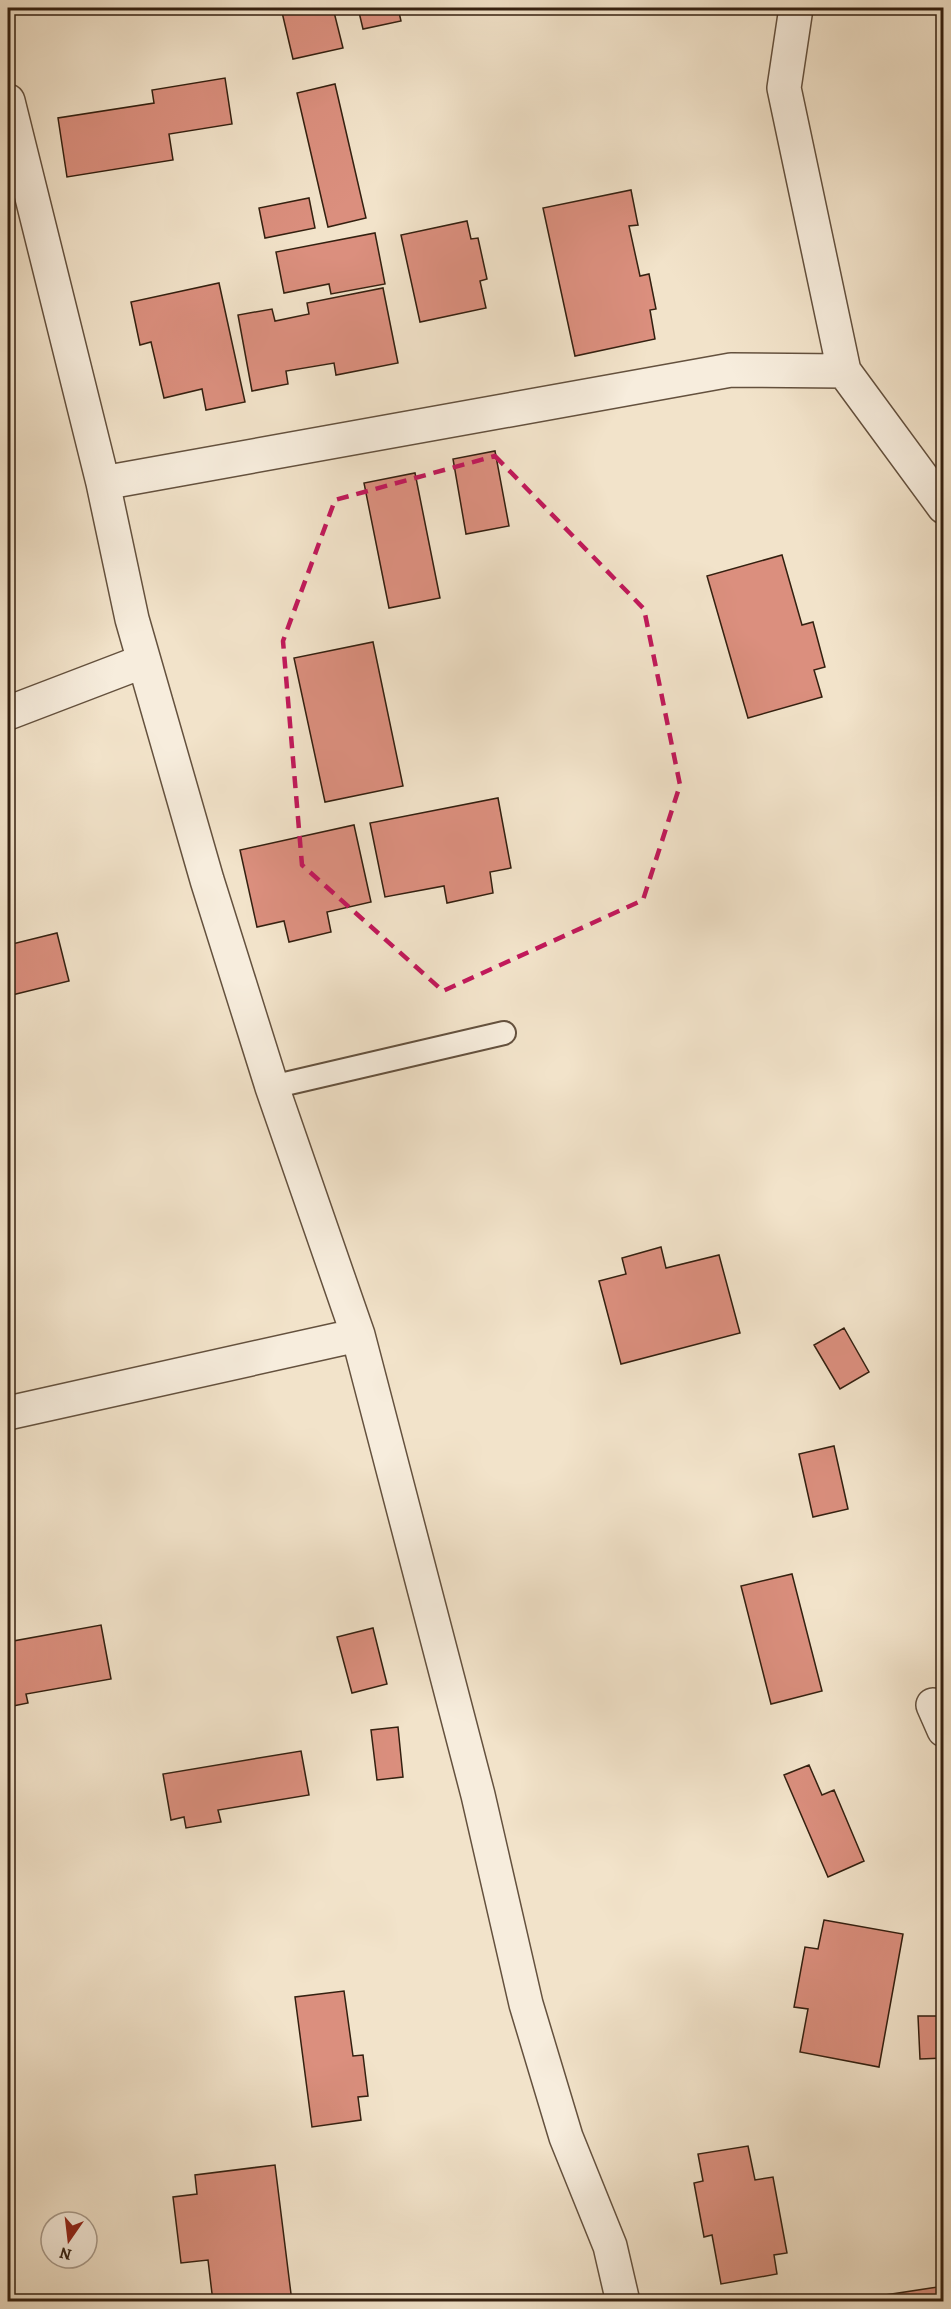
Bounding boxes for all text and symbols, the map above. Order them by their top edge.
north arrow [39,2210,99,2270]
text: N [57,2241,74,2266]

